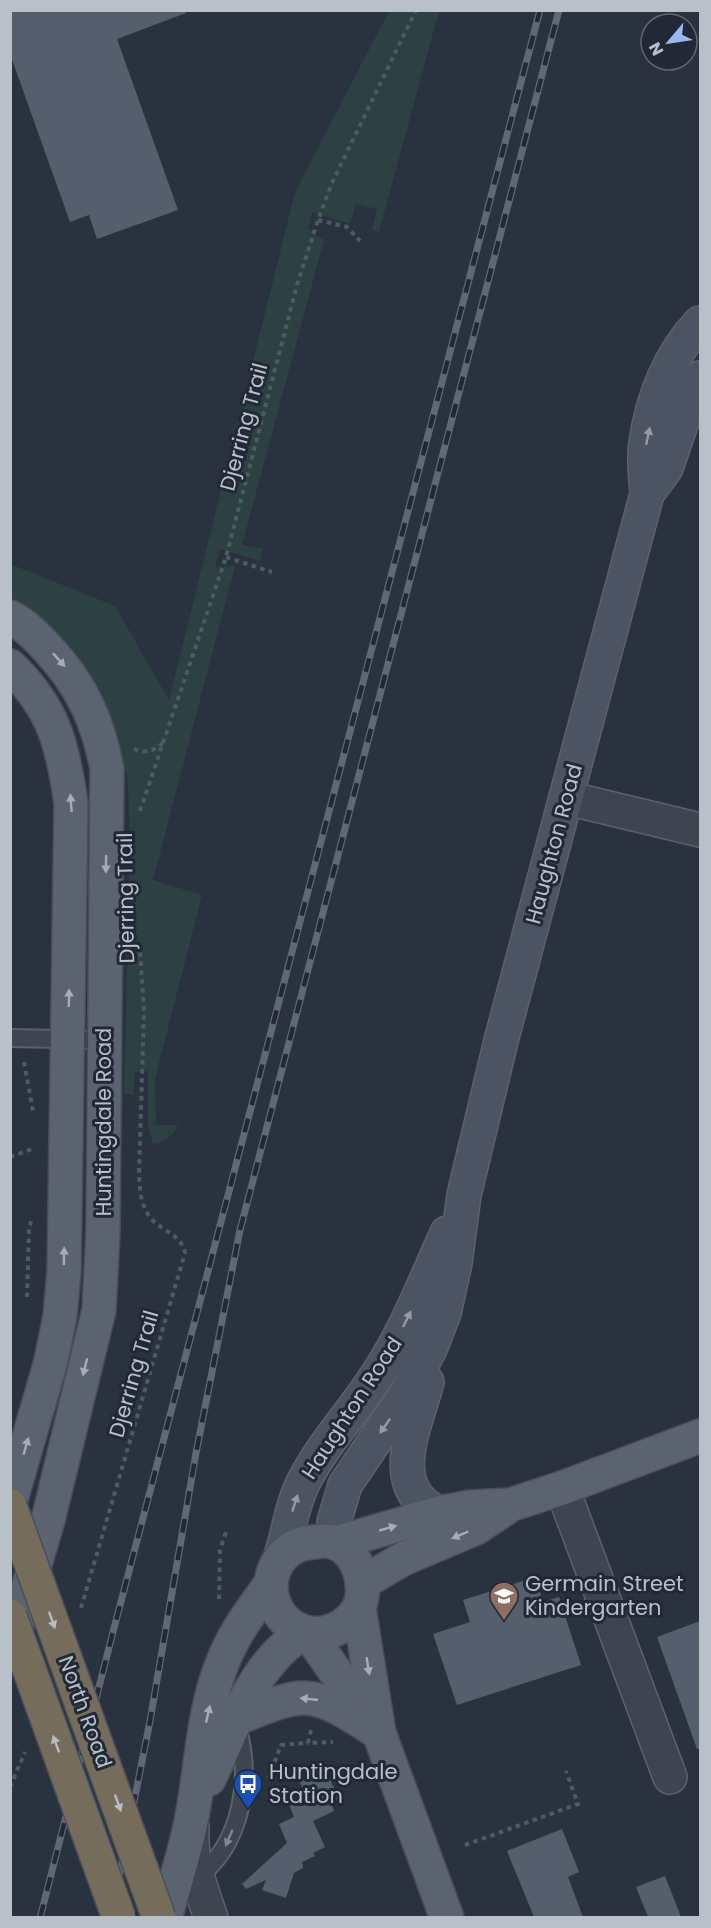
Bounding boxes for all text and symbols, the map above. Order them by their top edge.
north arrow [639,12,699,72]
text: N [643,38,669,60]
street label: Djerring Trail [213,360,274,494]
one-way arrow [644,426,653,445]
one-way arrow [52,652,65,667]
street label: Haughton Road [518,761,589,927]
one-way arrow [66,793,75,812]
street label: Djerring Trail [110,832,141,964]
one-way arrow [101,854,111,873]
one-way arrow [64,988,74,1007]
street label: Huntingdale Road [89,1028,118,1216]
one-way arrow [59,1246,69,1265]
street label: Djerring Trail [102,1307,165,1441]
one-way arrow [403,1311,412,1328]
street label: Haughton Road [295,1331,409,1485]
one-way arrow [80,1358,90,1376]
one-way arrow [380,1418,391,1434]
one-way arrow [22,1437,32,1455]
one-way arrow [290,1494,300,1512]
one-way arrow [379,1523,397,1532]
one-way arrow [451,1530,469,1540]
place label: Germain Street Kindergarten [525,1569,684,1622]
school or university icon: Germain Street Kindergarten [488,1580,520,1622]
one-way arrow [47,1611,57,1629]
street label: North Road [52,1652,119,1772]
one-way arrow [364,1657,373,1676]
one-way arrow [299,1694,318,1704]
one-way arrow [204,1704,214,1723]
one-way arrow [51,1735,61,1753]
place label: Huntingdale Station [269,1757,397,1810]
bus stop icon: Huntingdale Station [232,1768,264,1810]
one-way arrow [113,1794,123,1812]
one-way arrow [224,1829,234,1847]

